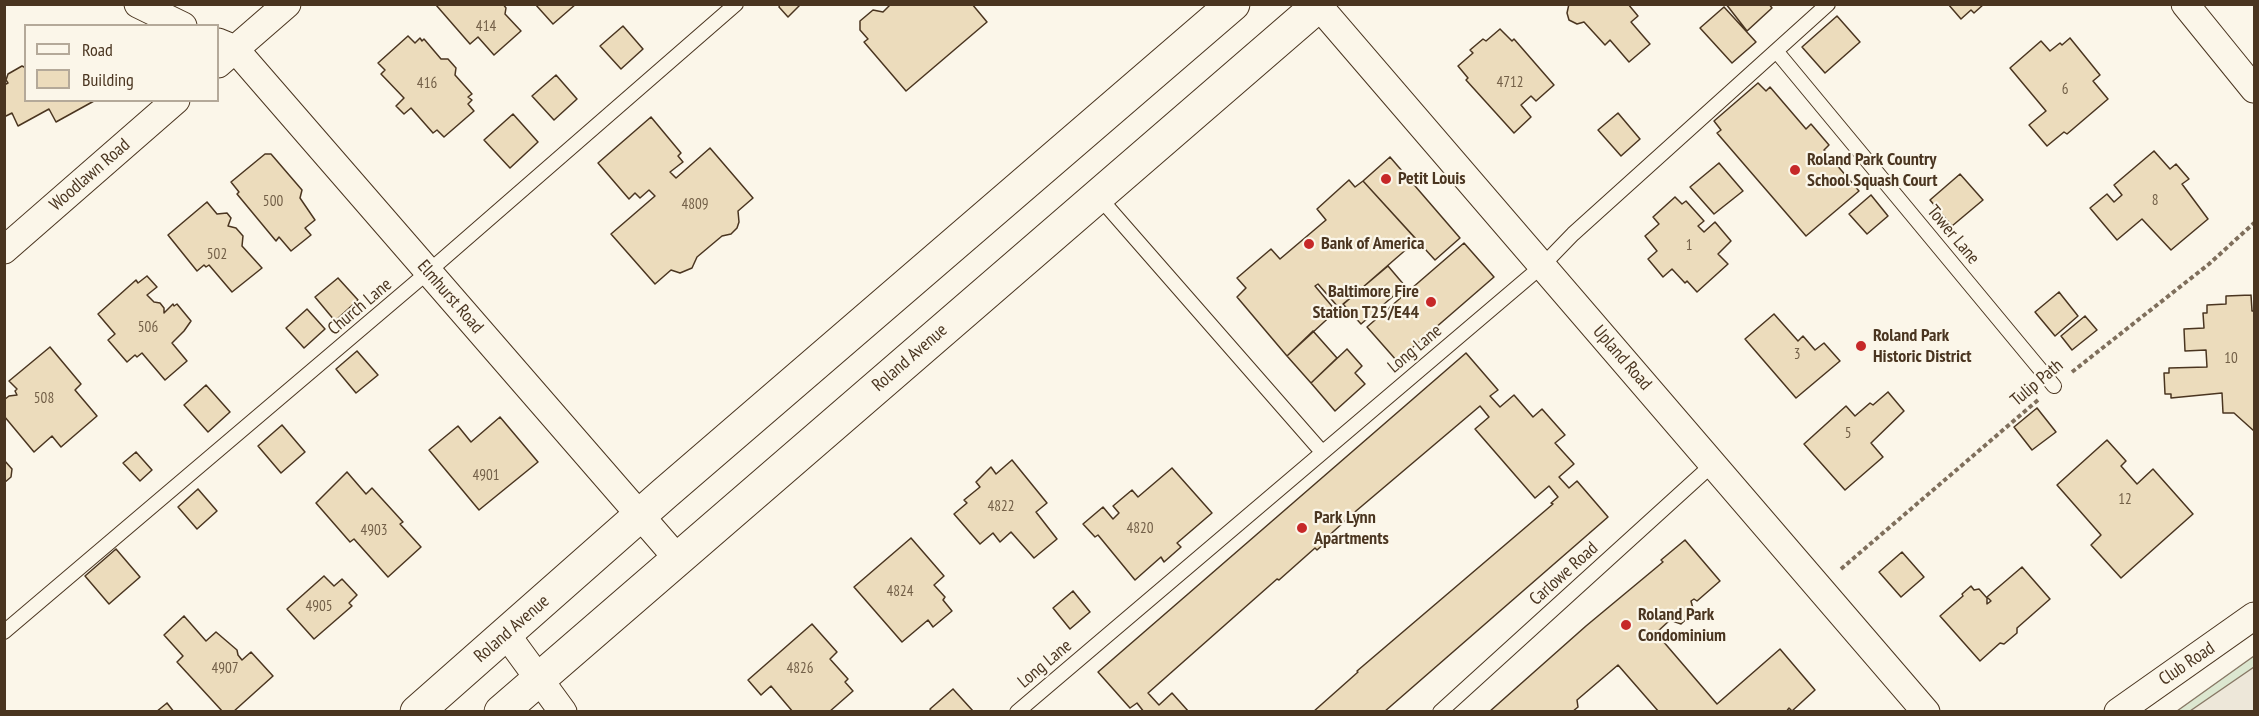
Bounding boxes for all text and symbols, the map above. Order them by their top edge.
house number: 414 [476,18,496,36]
legend [24,24,219,102]
text: Road [82,38,113,61]
text: Building [82,68,134,91]
house number: 4712 [1497,74,1523,92]
house number: 416 [417,75,437,93]
house number: 6 [2062,81,2068,99]
street label: Woodlawn Road [45,134,135,216]
place label: Roland Park Country School Squash Court [1807,149,1937,192]
marker: Roland Park Country School Squash Court [1788,163,1802,177]
place label: Petit Louis [1398,168,1466,190]
marker: Petit Louis [1379,172,1393,186]
house number: 8 [2152,192,2158,210]
house number: 500 [263,193,283,211]
house number: 4809 [682,196,708,214]
street label: Tower Lane [1922,201,1984,269]
place label: Bank of America [1321,233,1424,255]
marker: Bank of America [1302,237,1316,251]
house number: 1 [1686,237,1692,255]
house number: 502 [207,246,227,264]
street label: Elmhurst Road [412,256,488,338]
street label: Church Lane [324,274,396,340]
place label: Baltimore Fire Station T25/E44 [1312,281,1419,324]
marker: Baltimore Fire Station T25/E44 [1424,295,1438,309]
house number: 506 [138,319,158,337]
street label: Roland Avenue [868,320,952,396]
street label: Long Lane [1384,320,1446,378]
street label: Upland Road [1588,321,1656,395]
place label: Roland Park Historic District [1873,325,1972,368]
marker: Roland Park Historic District [1854,339,1868,353]
house number: 3 [1794,346,1800,364]
house number: 10 [2224,350,2238,368]
street label: Tulip Path [2006,355,2068,411]
house number: 508 [34,390,54,408]
house number: 5 [1845,425,1851,443]
house number: 4901 [473,467,499,485]
house number: 12 [2118,491,2132,509]
house number: 4822 [988,498,1014,516]
place label: Park Lynn Apartments [1314,507,1389,550]
house number: 4820 [1127,520,1153,538]
marker: Park Lynn Apartments [1295,521,1309,535]
house number: 4903 [361,522,387,540]
street label: Carlowe Road [1525,538,1603,610]
house number: 4824 [887,583,913,601]
street label: Roland Avenue [470,591,554,667]
house number: 4905 [306,598,332,616]
place label: Roland Park Condominium [1638,604,1726,646]
marker: Roland Park Condominium [1619,618,1633,632]
street label: Long Lane [1014,635,1076,693]
street label: Club Road [2155,638,2219,690]
house number: 4907 [212,660,238,678]
house number: 4826 [787,660,813,678]

